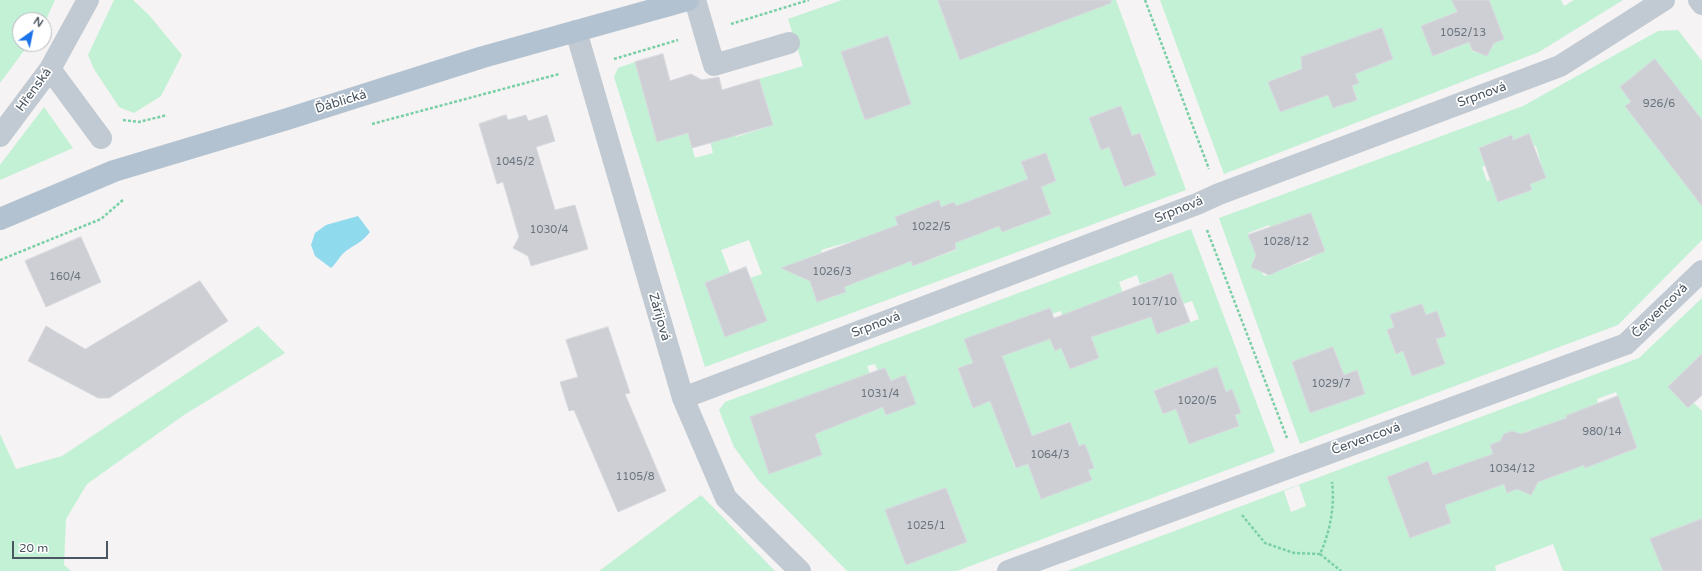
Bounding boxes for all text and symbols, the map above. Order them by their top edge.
north arrow [12,12,52,52]
text: N [31,14,46,30]
house number: 1052/13 [1440,26,1486,40]
street label: Hřenská [13,65,55,115]
street label: Srpnová [1455,79,1509,111]
street label: Ďáblická [313,87,369,117]
house number: 926/6 [1643,97,1675,111]
house number: 1045/2 [495,155,535,169]
street label: Srpnová [1152,193,1206,227]
house number: 1022/5 [911,220,951,234]
house number: 1030/4 [530,223,568,237]
house number: 1028/12 [1263,235,1309,249]
house number: 1026/3 [812,265,852,279]
house number: 160/4 [49,270,81,284]
street label: Červencová [1629,280,1691,342]
street label: Zářijová [645,291,673,343]
house number: 1017/10 [1131,295,1177,309]
street label: Srpnová [849,309,903,341]
house number: 1029/7 [1311,377,1351,391]
house number: 1031/4 [861,387,899,401]
house number: 1020/5 [1177,394,1217,408]
street label: Červencová [1329,419,1403,459]
house number: 980/14 [1582,425,1622,439]
house number: 1064/3 [1030,448,1070,462]
house number: 1034/12 [1489,462,1535,476]
house number: 1105/8 [615,470,655,484]
house number: 1025/1 [906,519,946,533]
scale bar [14,533,110,559]
text: 20 m [19,541,48,555]

